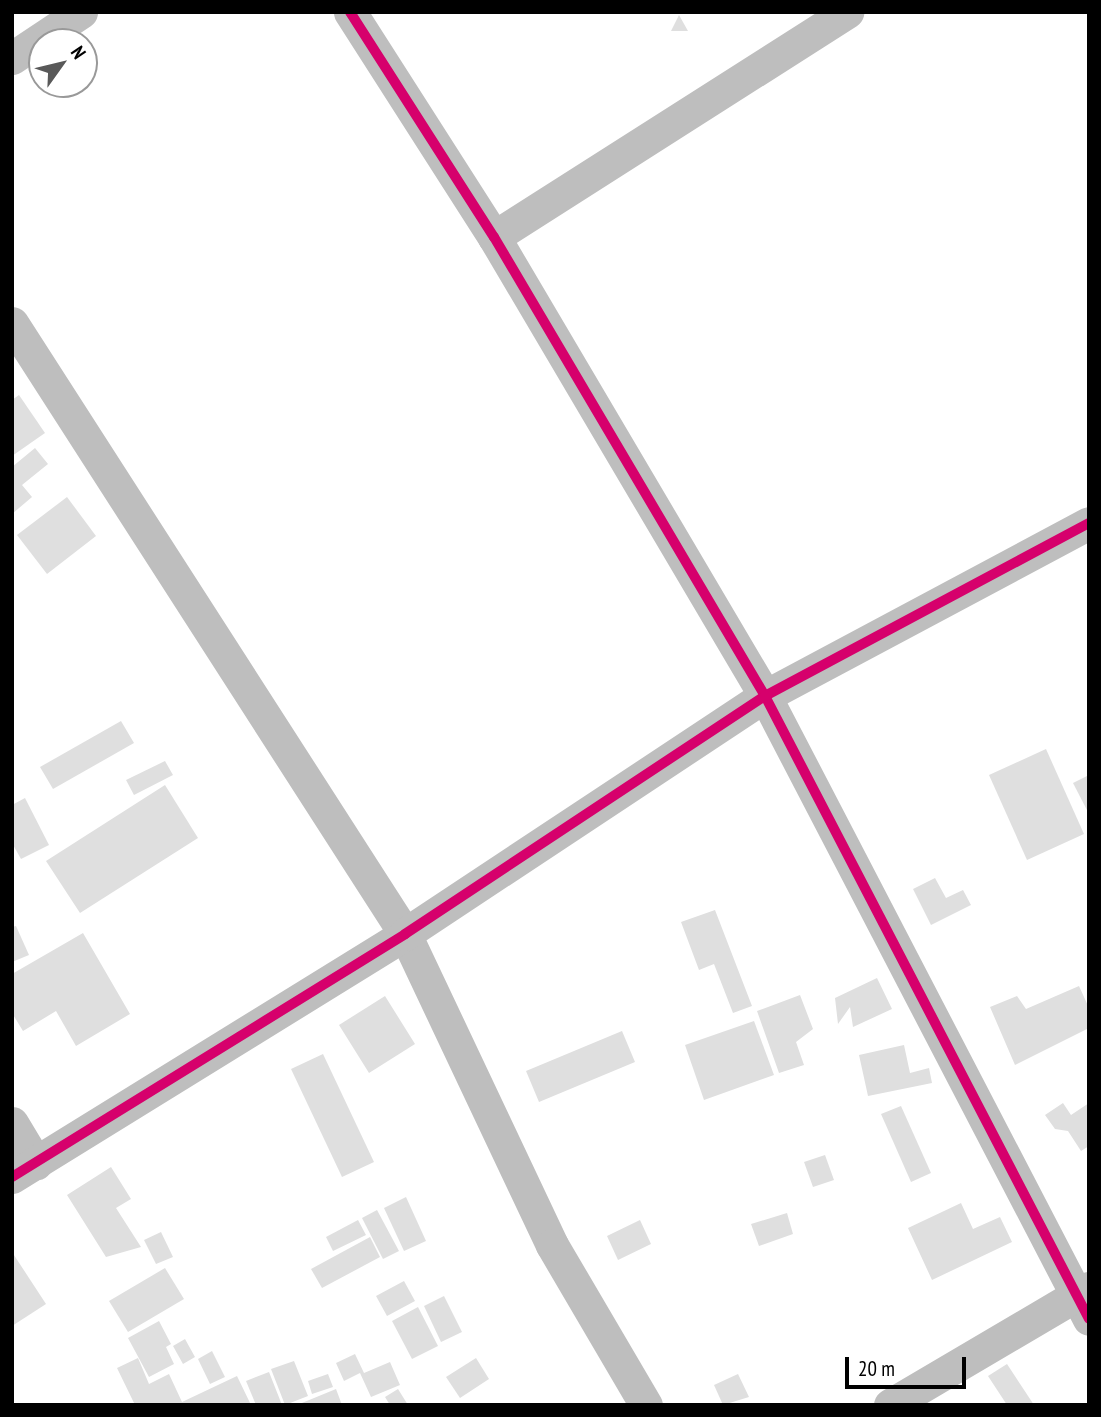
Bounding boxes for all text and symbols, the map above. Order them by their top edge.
north arrow [28,28,98,98]
text: N [66,41,92,63]
scale bar [849,1344,970,1388]
text: 20 m [858,1355,895,1382]

